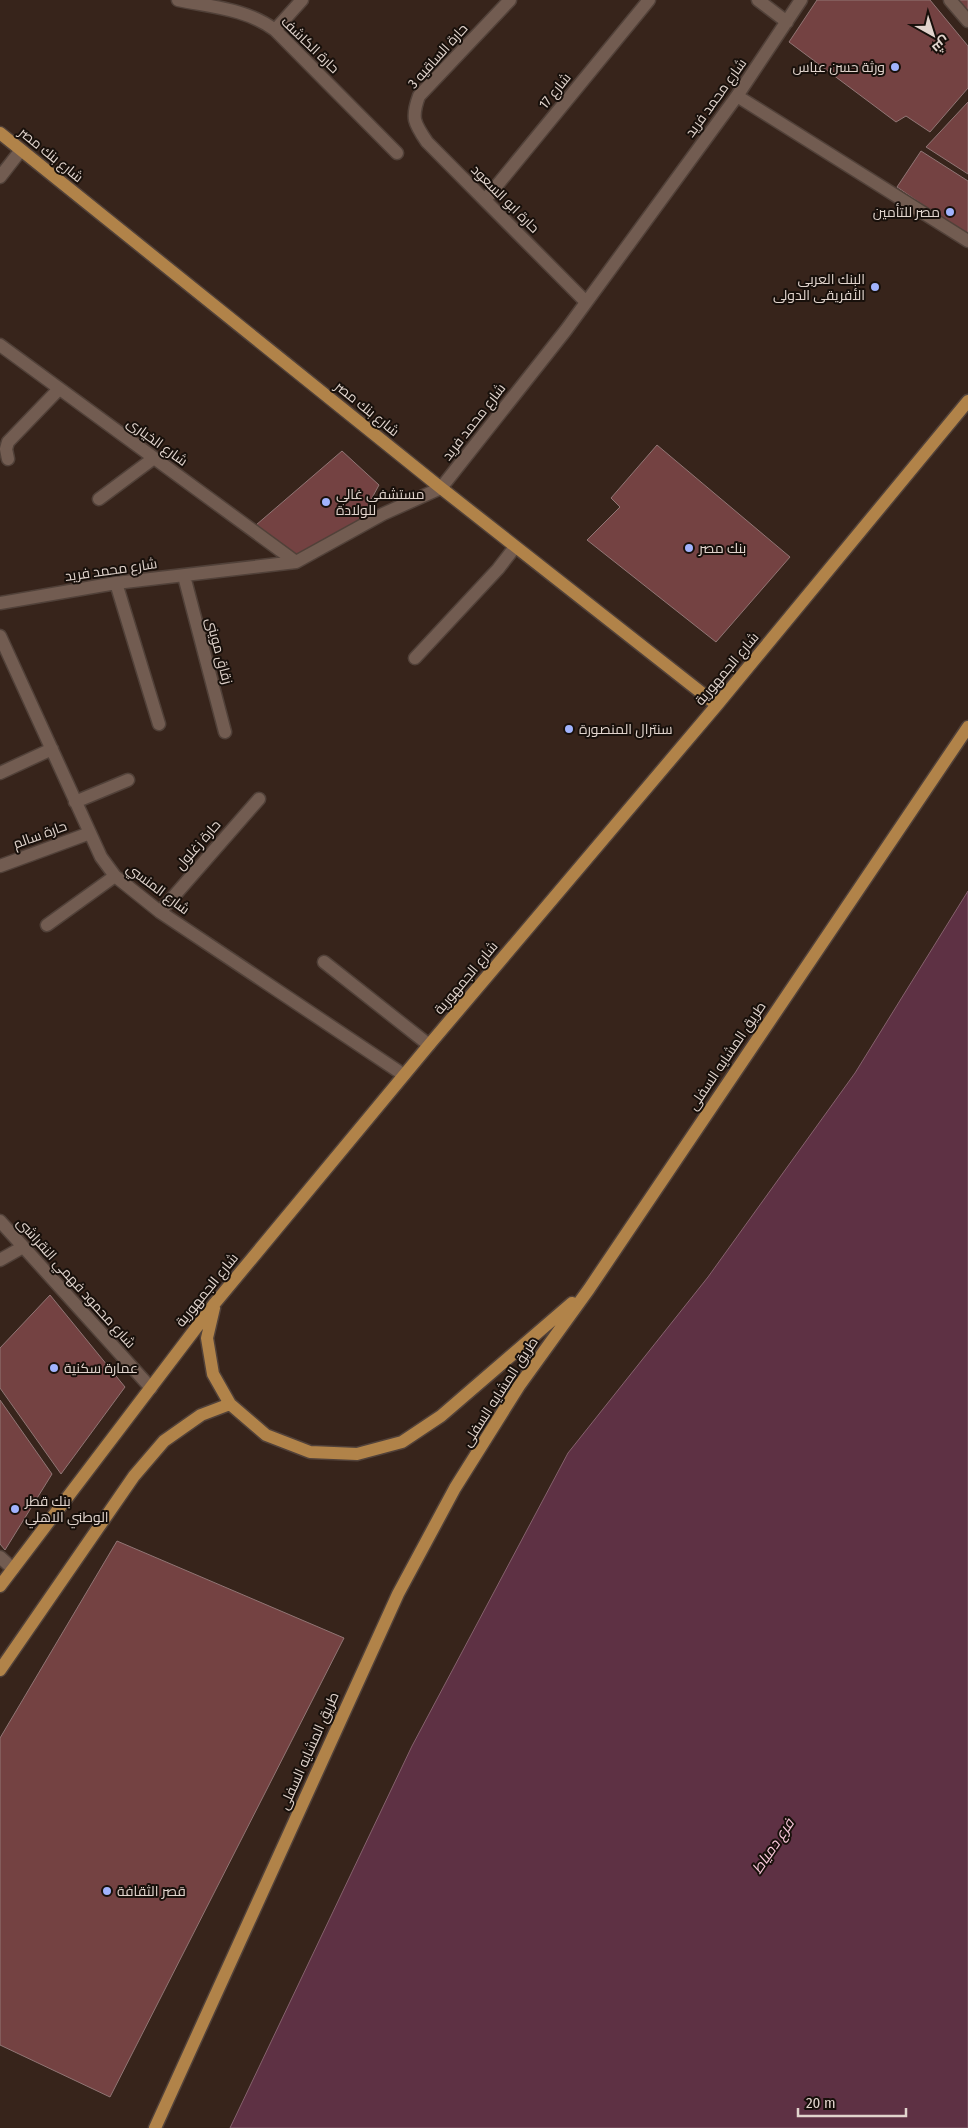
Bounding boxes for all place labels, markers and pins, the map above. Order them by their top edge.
place label: ورثة حسن عباس [792,59,885,76]
marker: ورثة حسن عباس [889,61,901,73]
place label: مصر للتأمين [873,203,940,221]
marker: مصر للتأمين [944,206,956,218]
place label: البنك العربى الأفريقى الدولى [773,271,865,304]
marker: البنك العربى الأفريقى الدولى [869,281,881,293]
place label: مستشفى غالي للولادة [336,486,425,519]
marker: مستشفى غالي للولادة [320,496,332,508]
place label: بنك مصر [698,540,746,557]
marker: بنك مصر [683,542,695,554]
place label: سنترال المنصورة [579,721,672,738]
marker: سنترال المنصورة [563,723,575,735]
place label: عمارة سكنية [64,1360,138,1377]
marker: عمارة سكنية [48,1362,60,1374]
place label: بنك قطر الوطني الاهلي [24,1493,109,1529]
marker: بنك قطر الوطني الاهلي [9,1503,21,1515]
place label: قصر الثقافة [117,1883,186,1900]
marker: قصر الثقافة [101,1885,113,1897]

